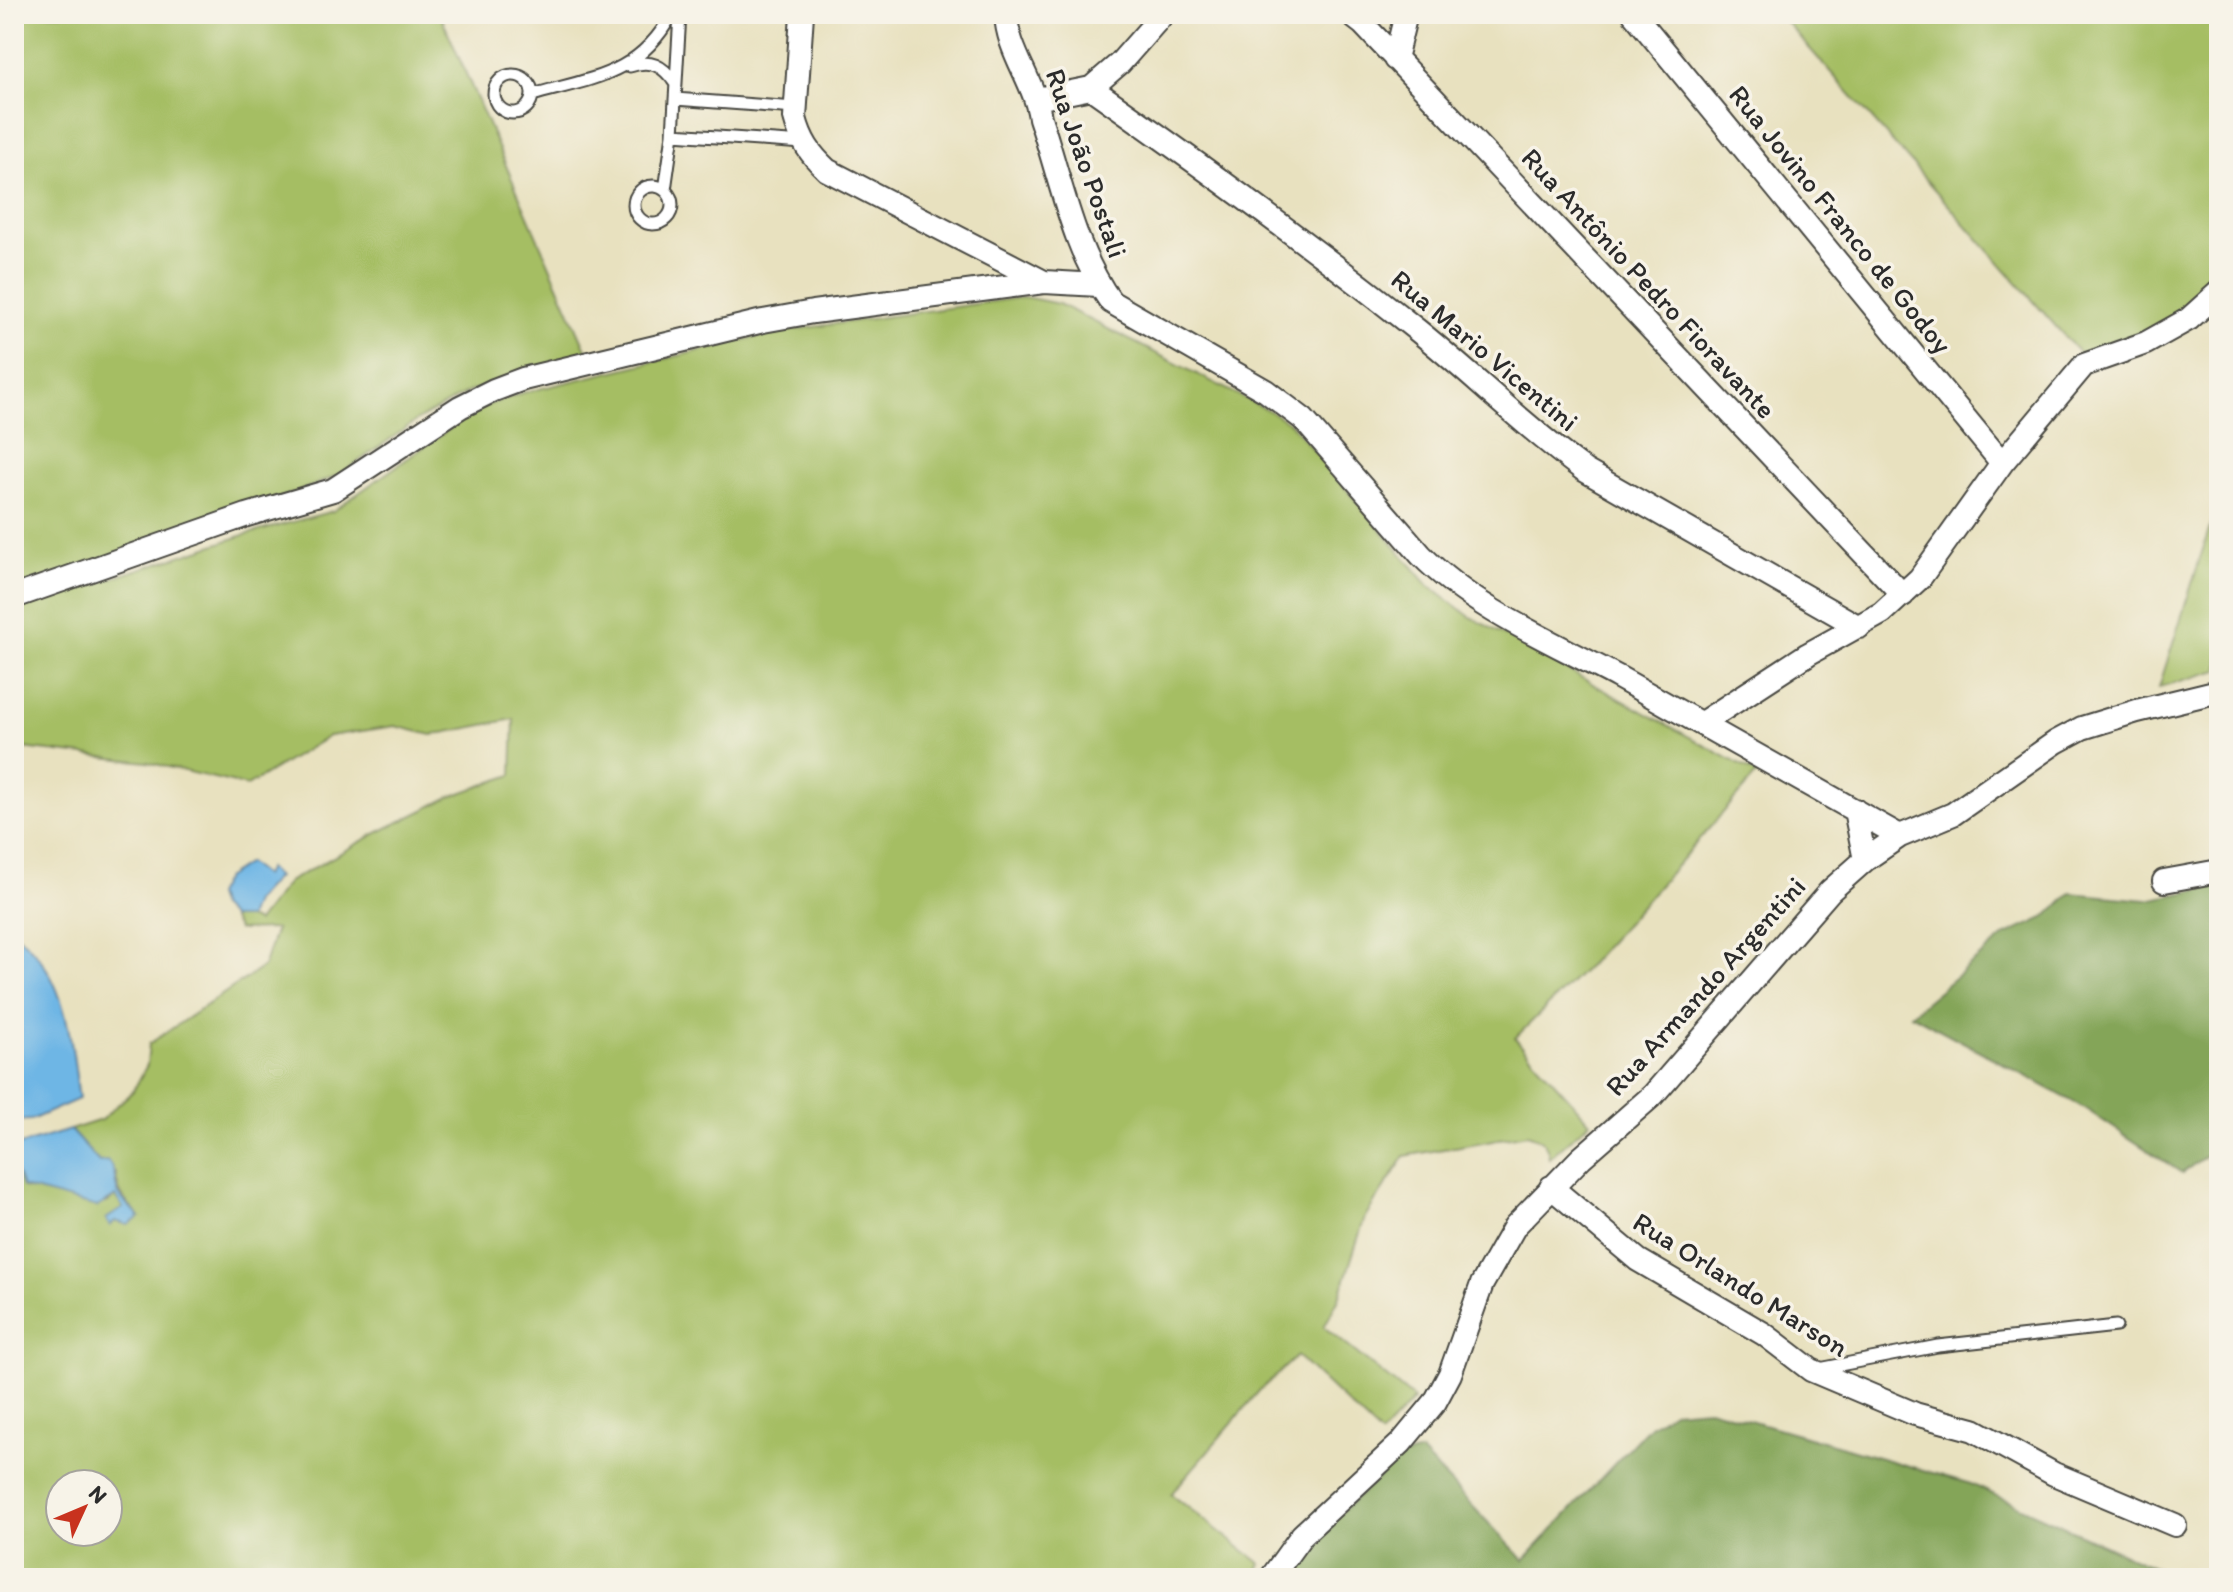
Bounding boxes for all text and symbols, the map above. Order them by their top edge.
street label: Rua João Postali [1039,64,1135,262]
street label: Rua Jovino Franco de Godoy [1722,78,1960,360]
street label: Rua Antônio Pedro Fioravante [1515,141,1783,425]
street label: Rua Mario Vicentini [1385,262,1585,438]
street label: Rua Armando Argentini [1598,869,1812,1103]
street label: Rua Orlando Marson [1627,1204,1855,1364]
north arrow [44,1468,124,1548]
text: N [83,1480,113,1509]

